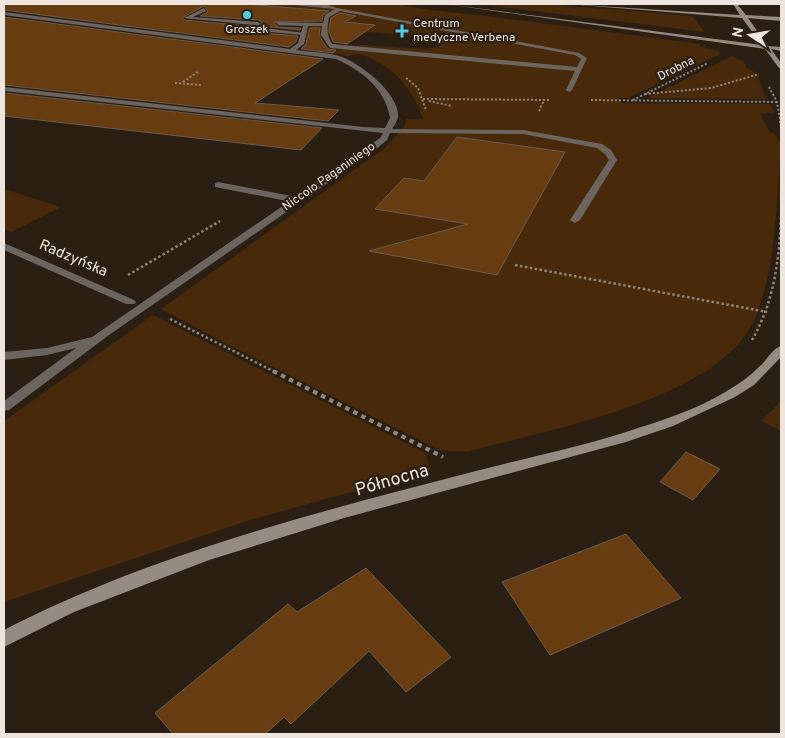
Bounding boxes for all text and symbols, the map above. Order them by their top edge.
marker: Groszek [241,9,253,21]
north arrow [725,10,775,60]
place label: Centrum medyczne Verbena [413,16,515,46]
place label: Groszek [225,22,269,38]
marker: Centrum medyczne Verbena [395,24,409,38]
text: N [729,26,748,39]
street label: Drobna [655,53,697,85]
street label: Niccolo Paganiniego [279,139,379,215]
street label: Radzyńska [36,236,110,282]
street label: Północna [352,460,432,502]

